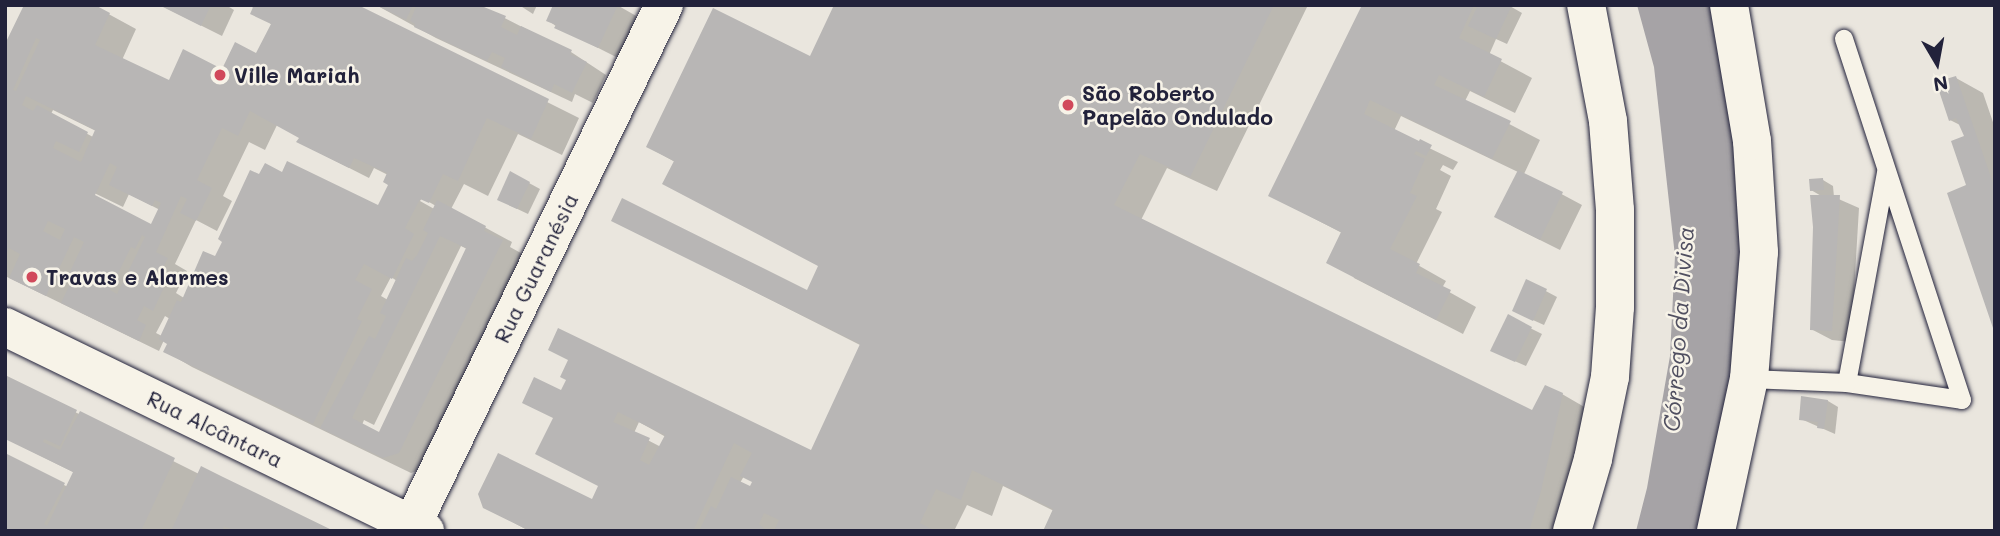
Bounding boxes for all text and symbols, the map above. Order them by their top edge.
north arrow [1902,28,1972,98]
place label: Ville Mariah [234,62,359,88]
marker: Ville Mariah [212,67,228,83]
text: N [1931,71,1950,98]
place label: São Roberto Papelão Ondulado [1082,80,1273,130]
marker: São Roberto Papelão Ondulado [1060,97,1076,113]
street label: Rua Guaranésia [489,189,583,347]
water label: Córrego da Divisa [1657,226,1699,432]
place label: Travas e Alarmes [46,264,229,290]
marker: Travas e Alarmes [24,269,40,285]
street label: Rua Alcântara [143,385,287,473]

